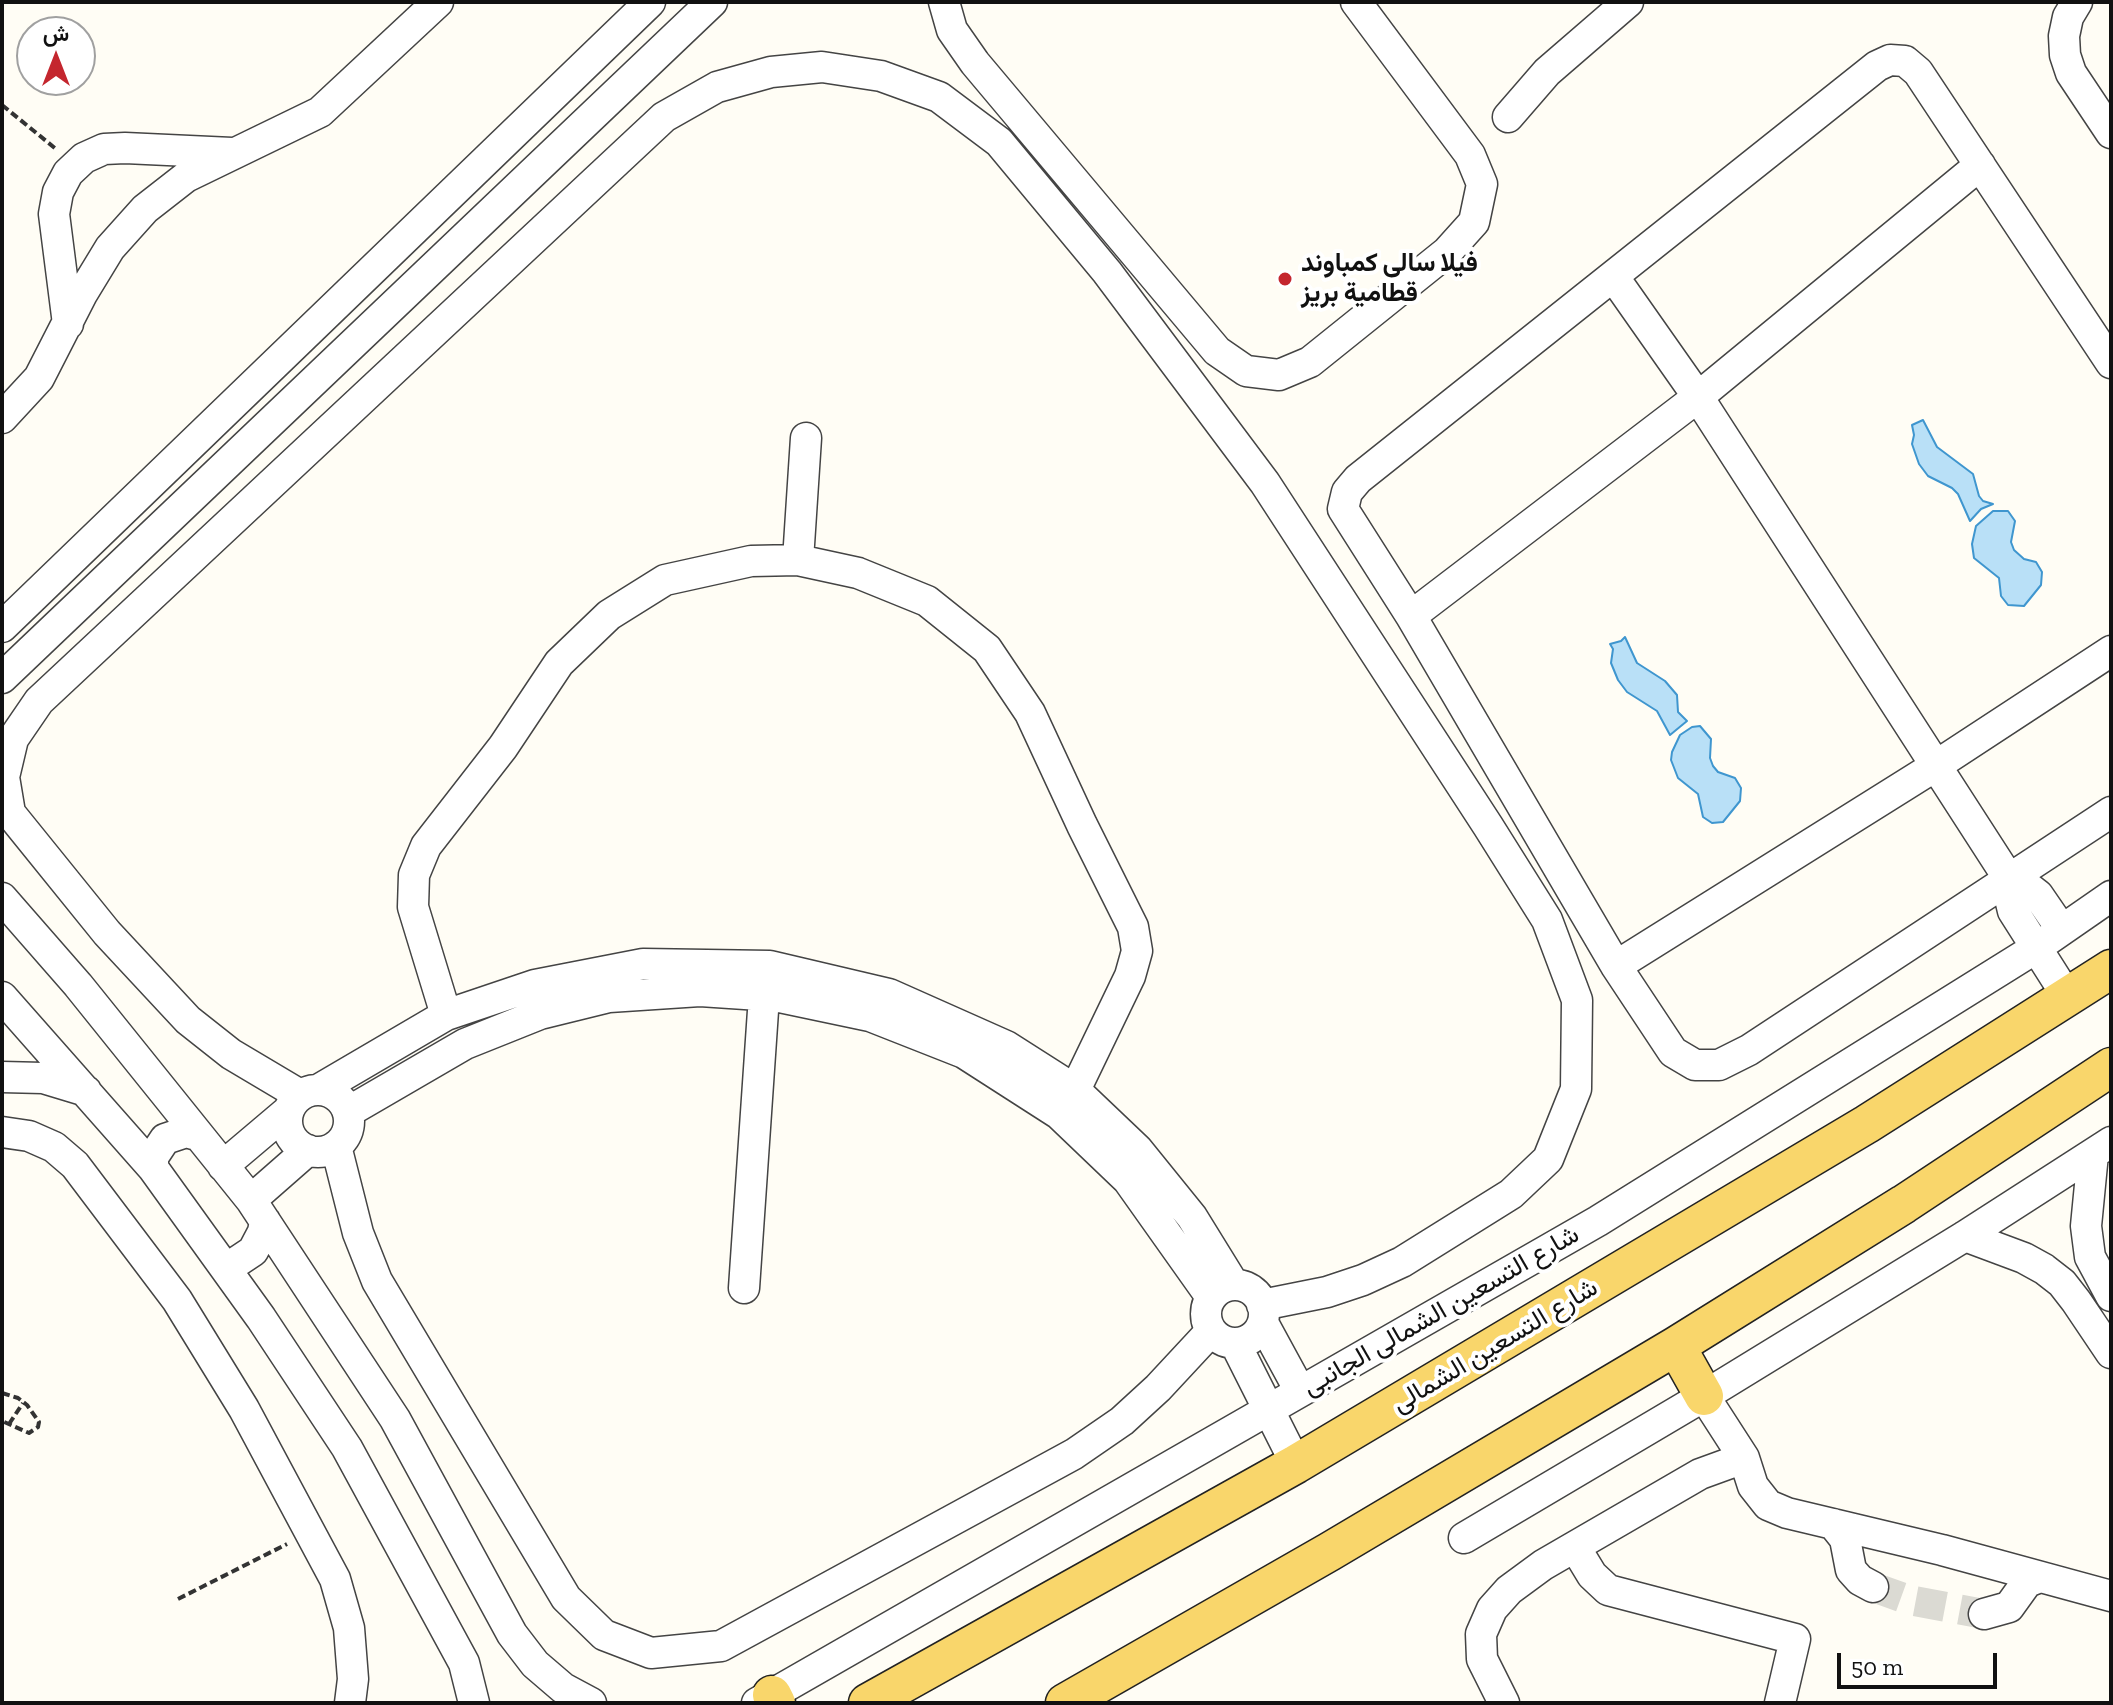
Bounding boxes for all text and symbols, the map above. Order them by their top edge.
north arrow [16,16,96,96]
text: ش [43,20,69,47]
place label: فيلا سالى كمباوند قطامية بريز [1301,248,1478,310]
marker: فيلا سالى كمباوند قطامية بريز [1276,270,1294,288]
street label: شارع التسعين الشمالى الجانبى [1297,1219,1585,1403]
street label: شارع التسعين الشمالى [1387,1272,1603,1420]
scale bar [1841,1637,2001,1687]
text: 50 m [1851,1652,1903,1681]

